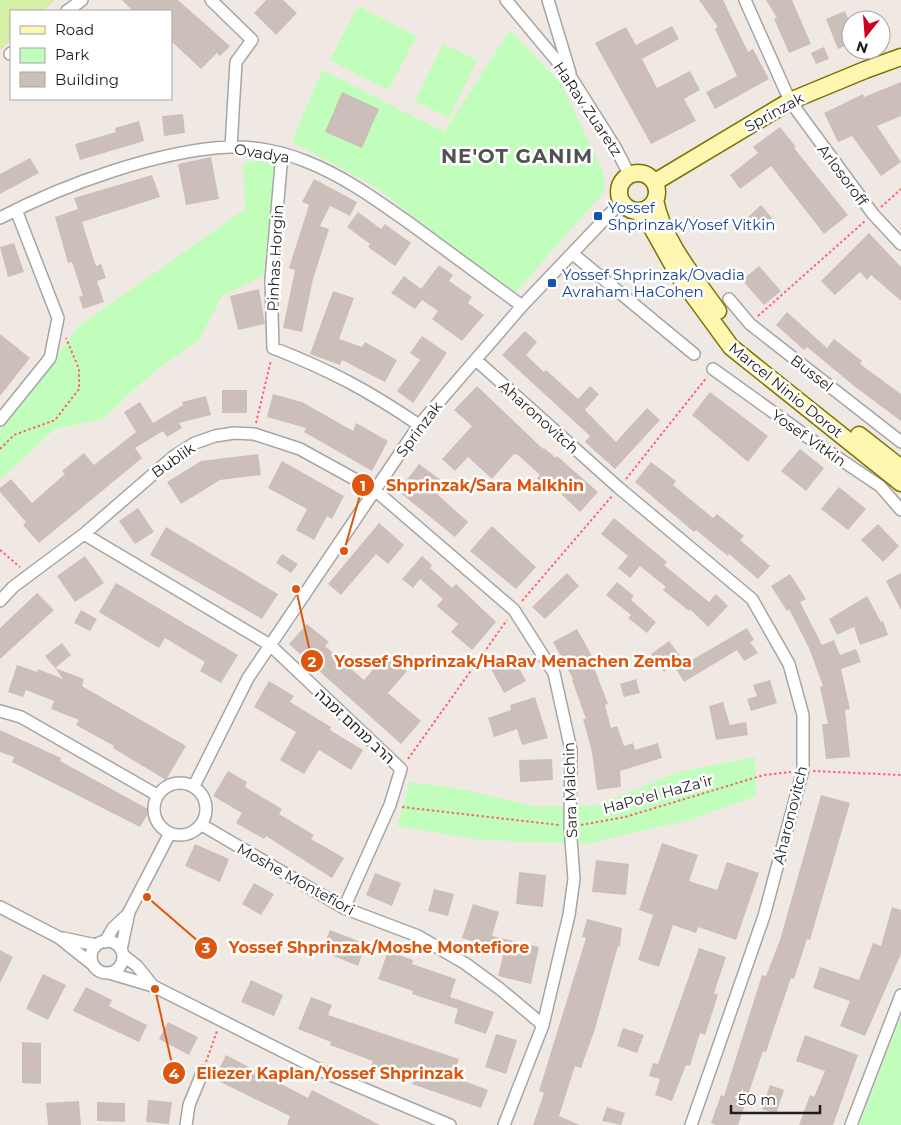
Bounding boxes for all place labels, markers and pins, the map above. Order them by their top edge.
place label: Yossef Shprinzak/Yosef Vitkin [608,198,775,234]
marker: Yossef Shprinzak/Yosef Vitkin [592,210,604,222]
place label: Yossef Shprinzak/Ovadia Avraham HaCohen [562,265,745,301]
marker: Yossef Shprinzak/Ovadia Avraham HaCohen [546,277,558,289]
callout: Shprinzak/Sara Malkhin [351,470,594,501]
callout: Yossef Shprinzak/HaRav Menachen Zemba [299,646,702,677]
callout: Yossef Shprinzak/Moshe Montefiore [194,932,539,963]
callout: Eliezer Kaplan/Yossef Shprinzak [162,1058,474,1089]

